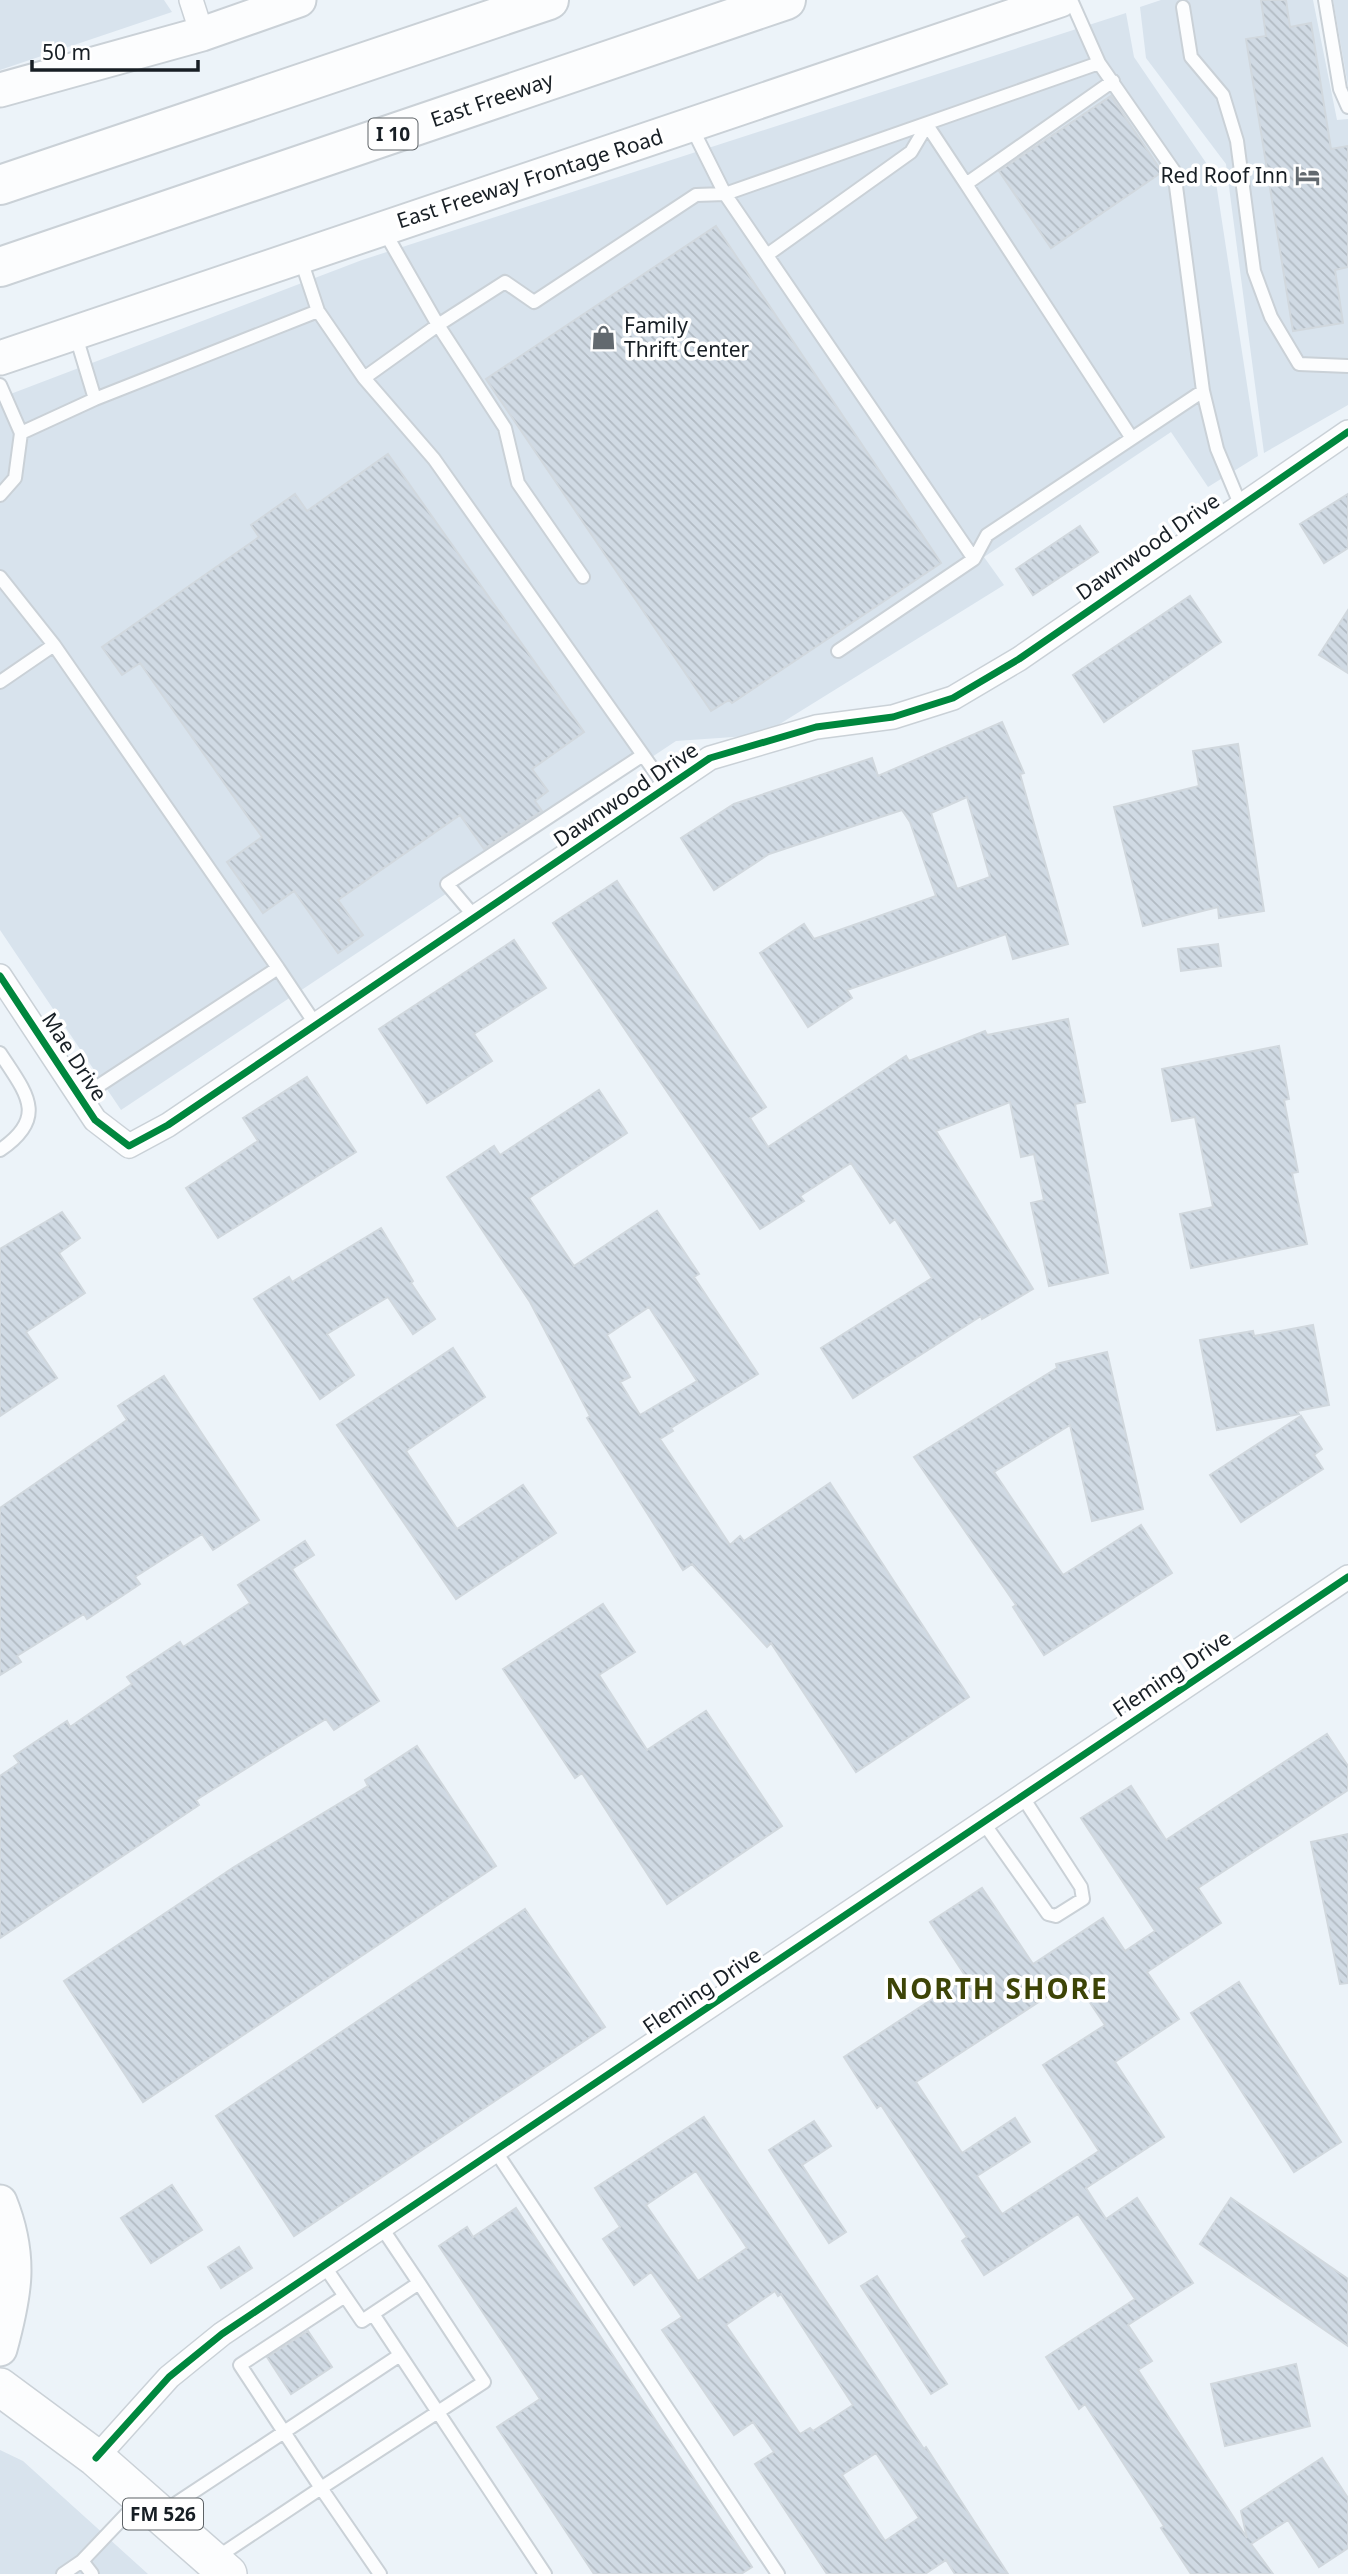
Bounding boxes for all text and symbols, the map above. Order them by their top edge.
scale bar [32,28,198,72]
text: 50 m [42,38,91,66]
street label: East Freeway [427,65,557,133]
road number: I 10 [368,118,418,150]
street label: East Freeway Frontage Road [393,122,666,234]
place label: Red Roof Inn [1160,161,1288,189]
hotel icon: Red Roof Inn [1294,162,1322,190]
place label: Family Thrift Center [624,311,750,363]
shop icon: Family Thrift Center [590,324,618,352]
street label: Dawnwood Drive [1070,486,1225,606]
street label: Dawnwood Drive [548,735,703,853]
street label: Mae Drive [36,1007,114,1106]
street label: Fleming Drive [1107,1623,1236,1723]
street label: Fleming Drive [637,1940,766,2040]
district label: NORTH SHORE [885,1969,1109,2007]
road number: FM 526 [123,2498,203,2530]

